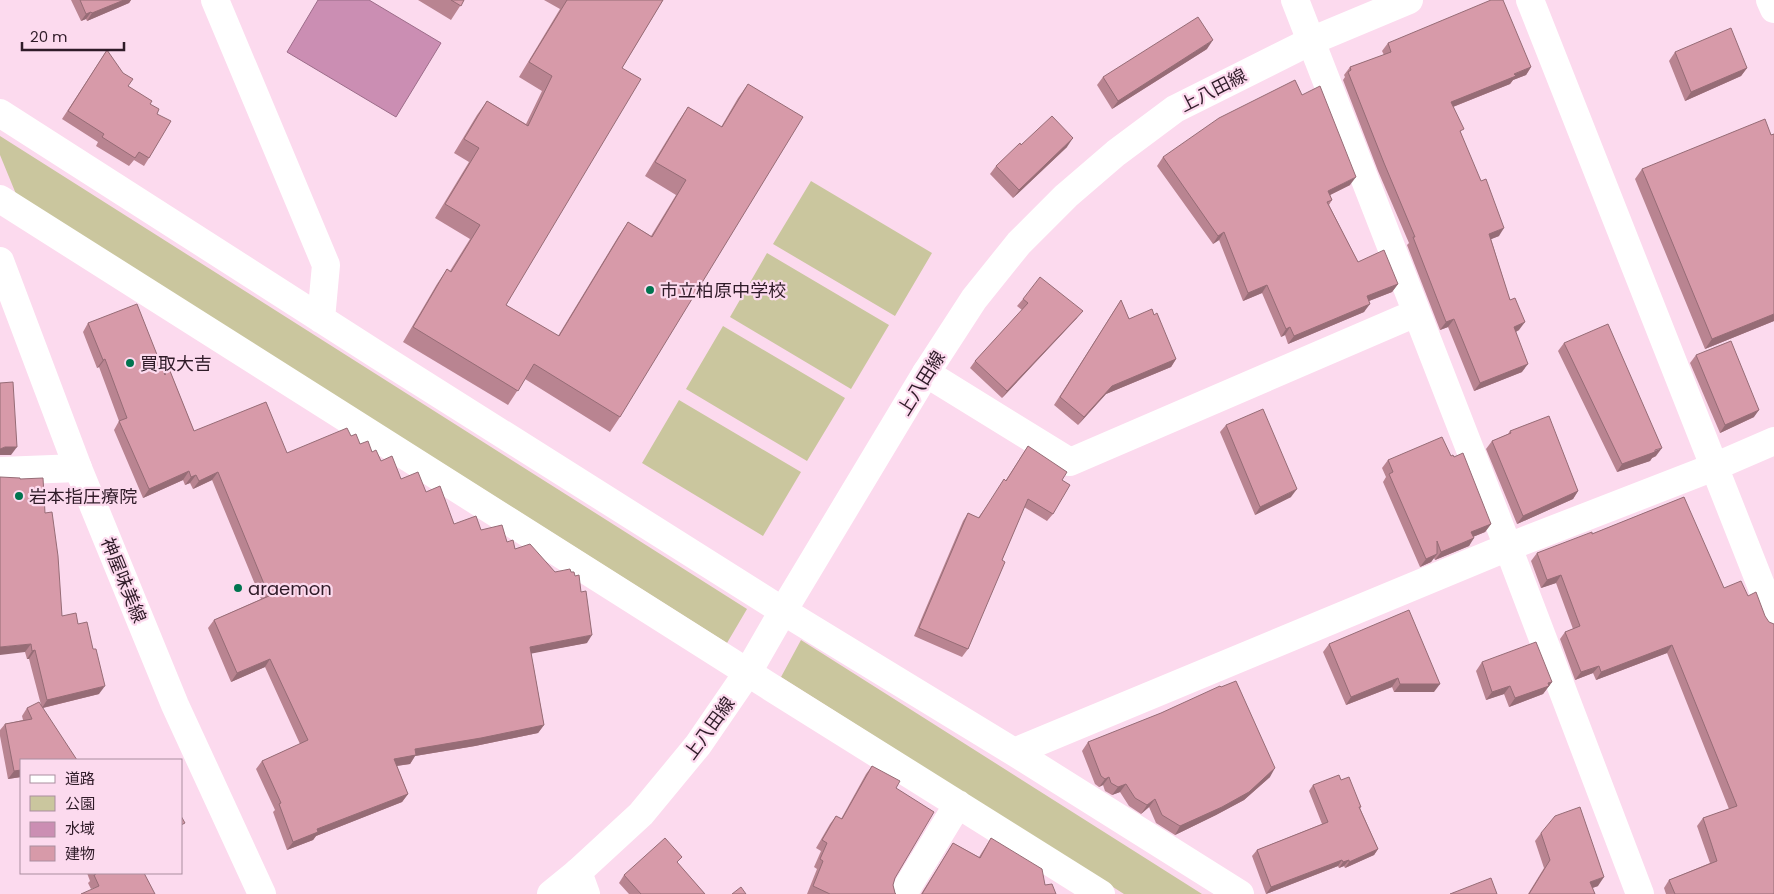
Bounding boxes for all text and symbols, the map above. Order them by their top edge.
scale bar [22,20,125,52]
text: 20 m [30,26,68,47]
street label: 上八田線 [1175,63,1251,117]
place label: 市立柏原中学校 [660,278,786,303]
marker: 市立柏原中学校 [644,284,656,296]
street label: 上八田線 [891,346,951,420]
place label: 買取大吉 [140,351,212,376]
marker: 買取大吉 [124,357,136,369]
place label: 岩本指圧療院 [29,484,137,509]
marker: 岩本指圧療院 [13,490,25,502]
street label: 神屋味美線 [96,534,152,626]
place label: araemon [248,576,332,601]
marker: araemon [232,582,244,594]
street label: 上八田線 [678,692,740,764]
legend [20,759,182,874]
text: 道路 [65,768,95,789]
text: 公園 [65,793,95,814]
text: 水域 [65,818,95,839]
text: 建物 [65,843,95,864]

